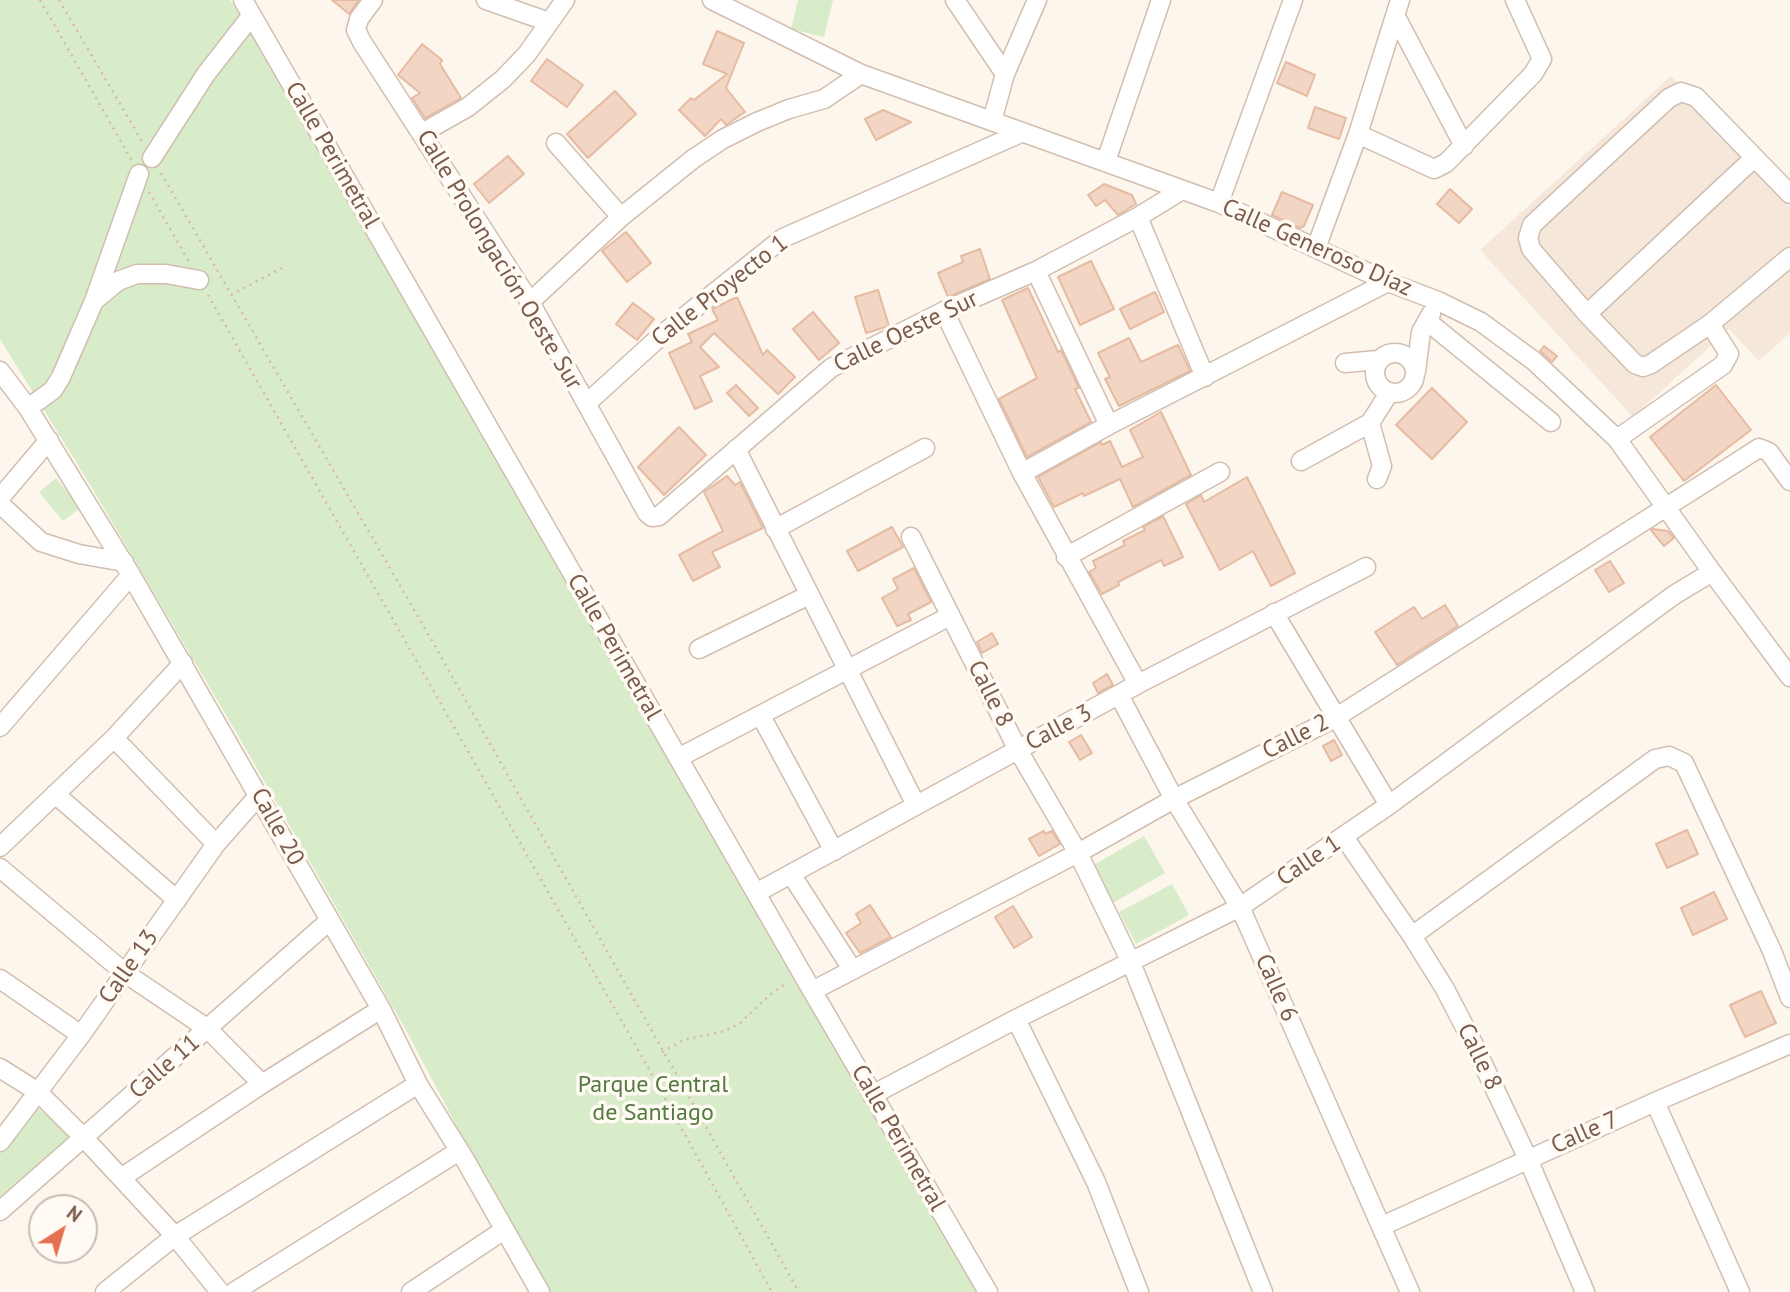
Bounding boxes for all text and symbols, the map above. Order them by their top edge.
street label: Calle Perimetral [279,77,385,233]
street label: Calle Prolongación Oeste Sur [410,125,588,395]
street label: Calle Generoso Díaz [1217,193,1417,303]
street label: Calle Proyecto 1 [646,229,794,353]
street label: Calle Oeste Sur [829,285,983,379]
street label: Calle Perimetral [561,569,667,725]
street label: Calle 8 [961,656,1019,732]
street label: Calle 3 [1021,699,1097,757]
street label: Calle 2 [1258,708,1334,766]
street label: Calle 20 [244,783,310,871]
street label: Calle 1 [1272,829,1346,893]
street label: Calle 13 [93,924,165,1010]
street label: Calle 6 [1248,950,1304,1026]
street label: Calle 8 [1451,1019,1507,1095]
street label: Calle 11 [124,1029,206,1105]
street label: Calle Perimetral [845,1060,951,1216]
park label: Parque Central de Santiago [578,1071,728,1127]
street label: Calle 7 [1547,1105,1623,1161]
north arrow [28,1194,98,1264]
text: N [62,1200,87,1227]

